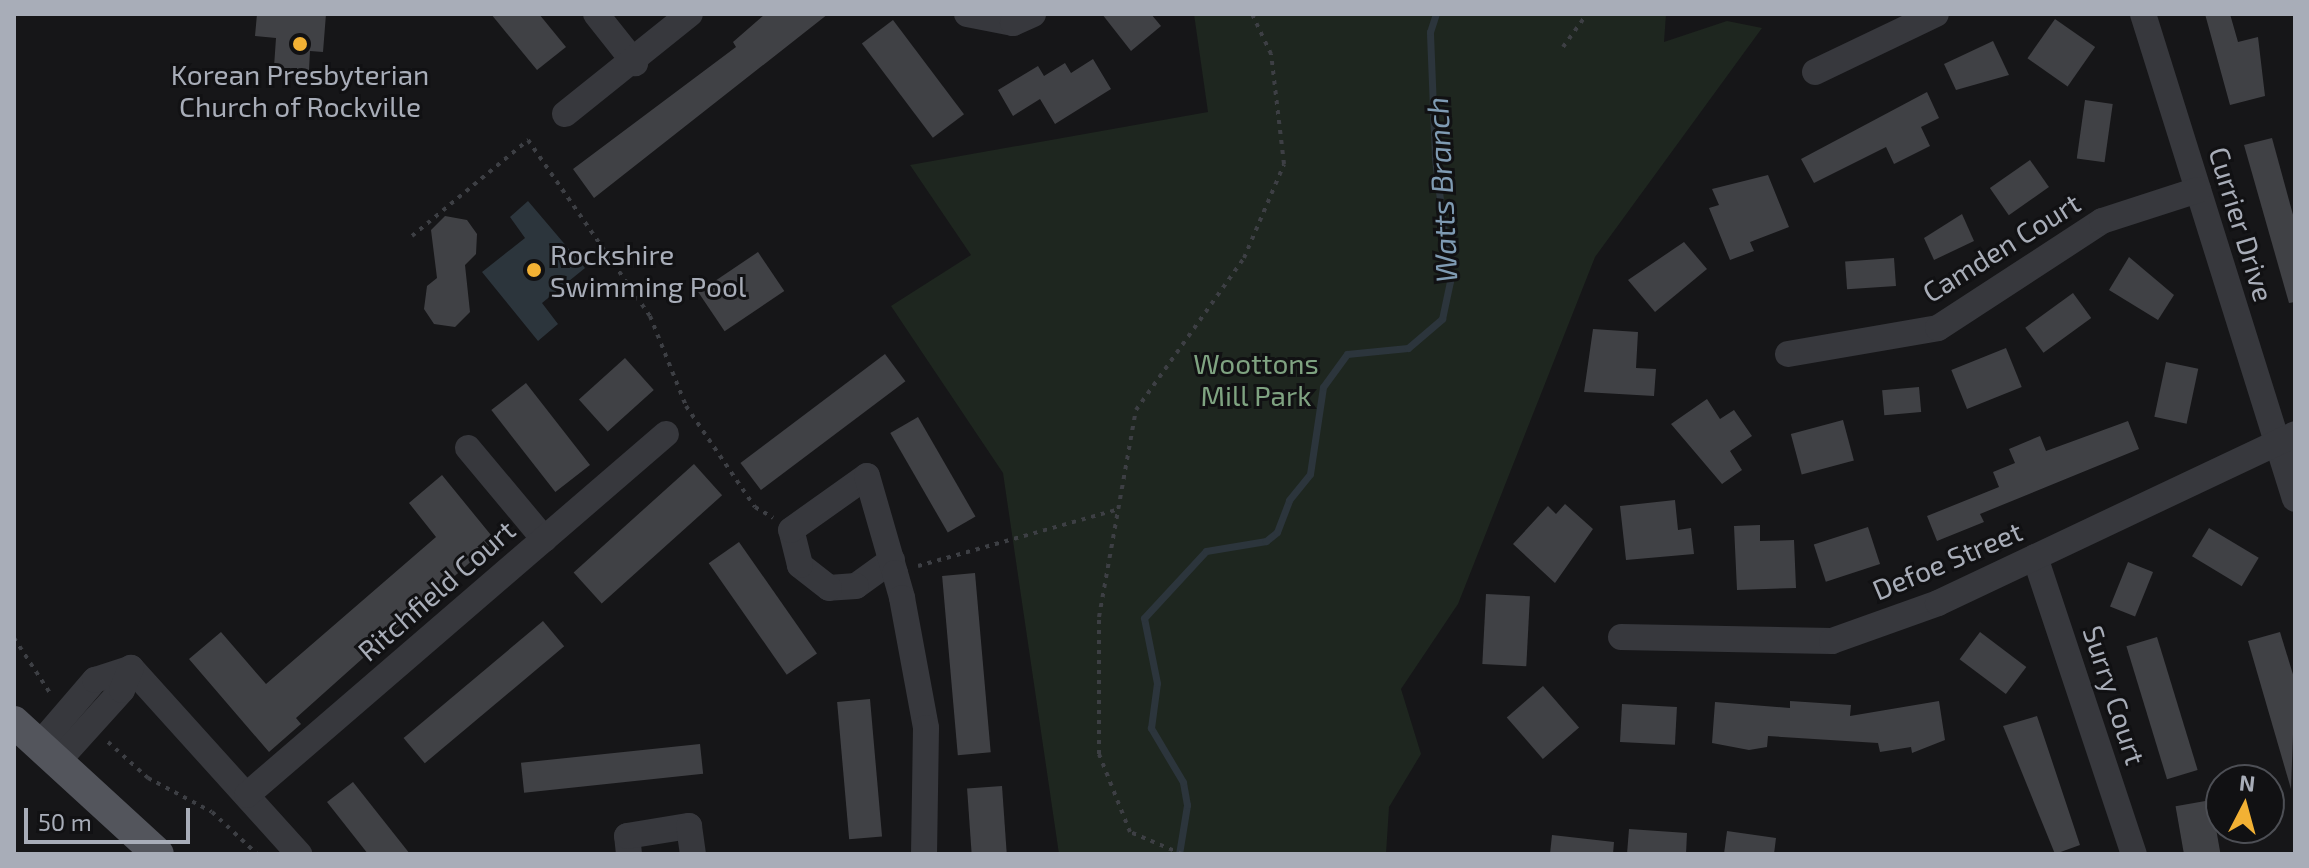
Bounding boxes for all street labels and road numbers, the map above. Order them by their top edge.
street label: Currier Drive [2203,142,2281,306]
street label: Camden Court [1916,185,2086,309]
street label: Ritchfield Court [351,513,521,667]
street label: Defoe Street [1867,513,2027,607]
street label: Surry Court [2077,621,2153,769]

